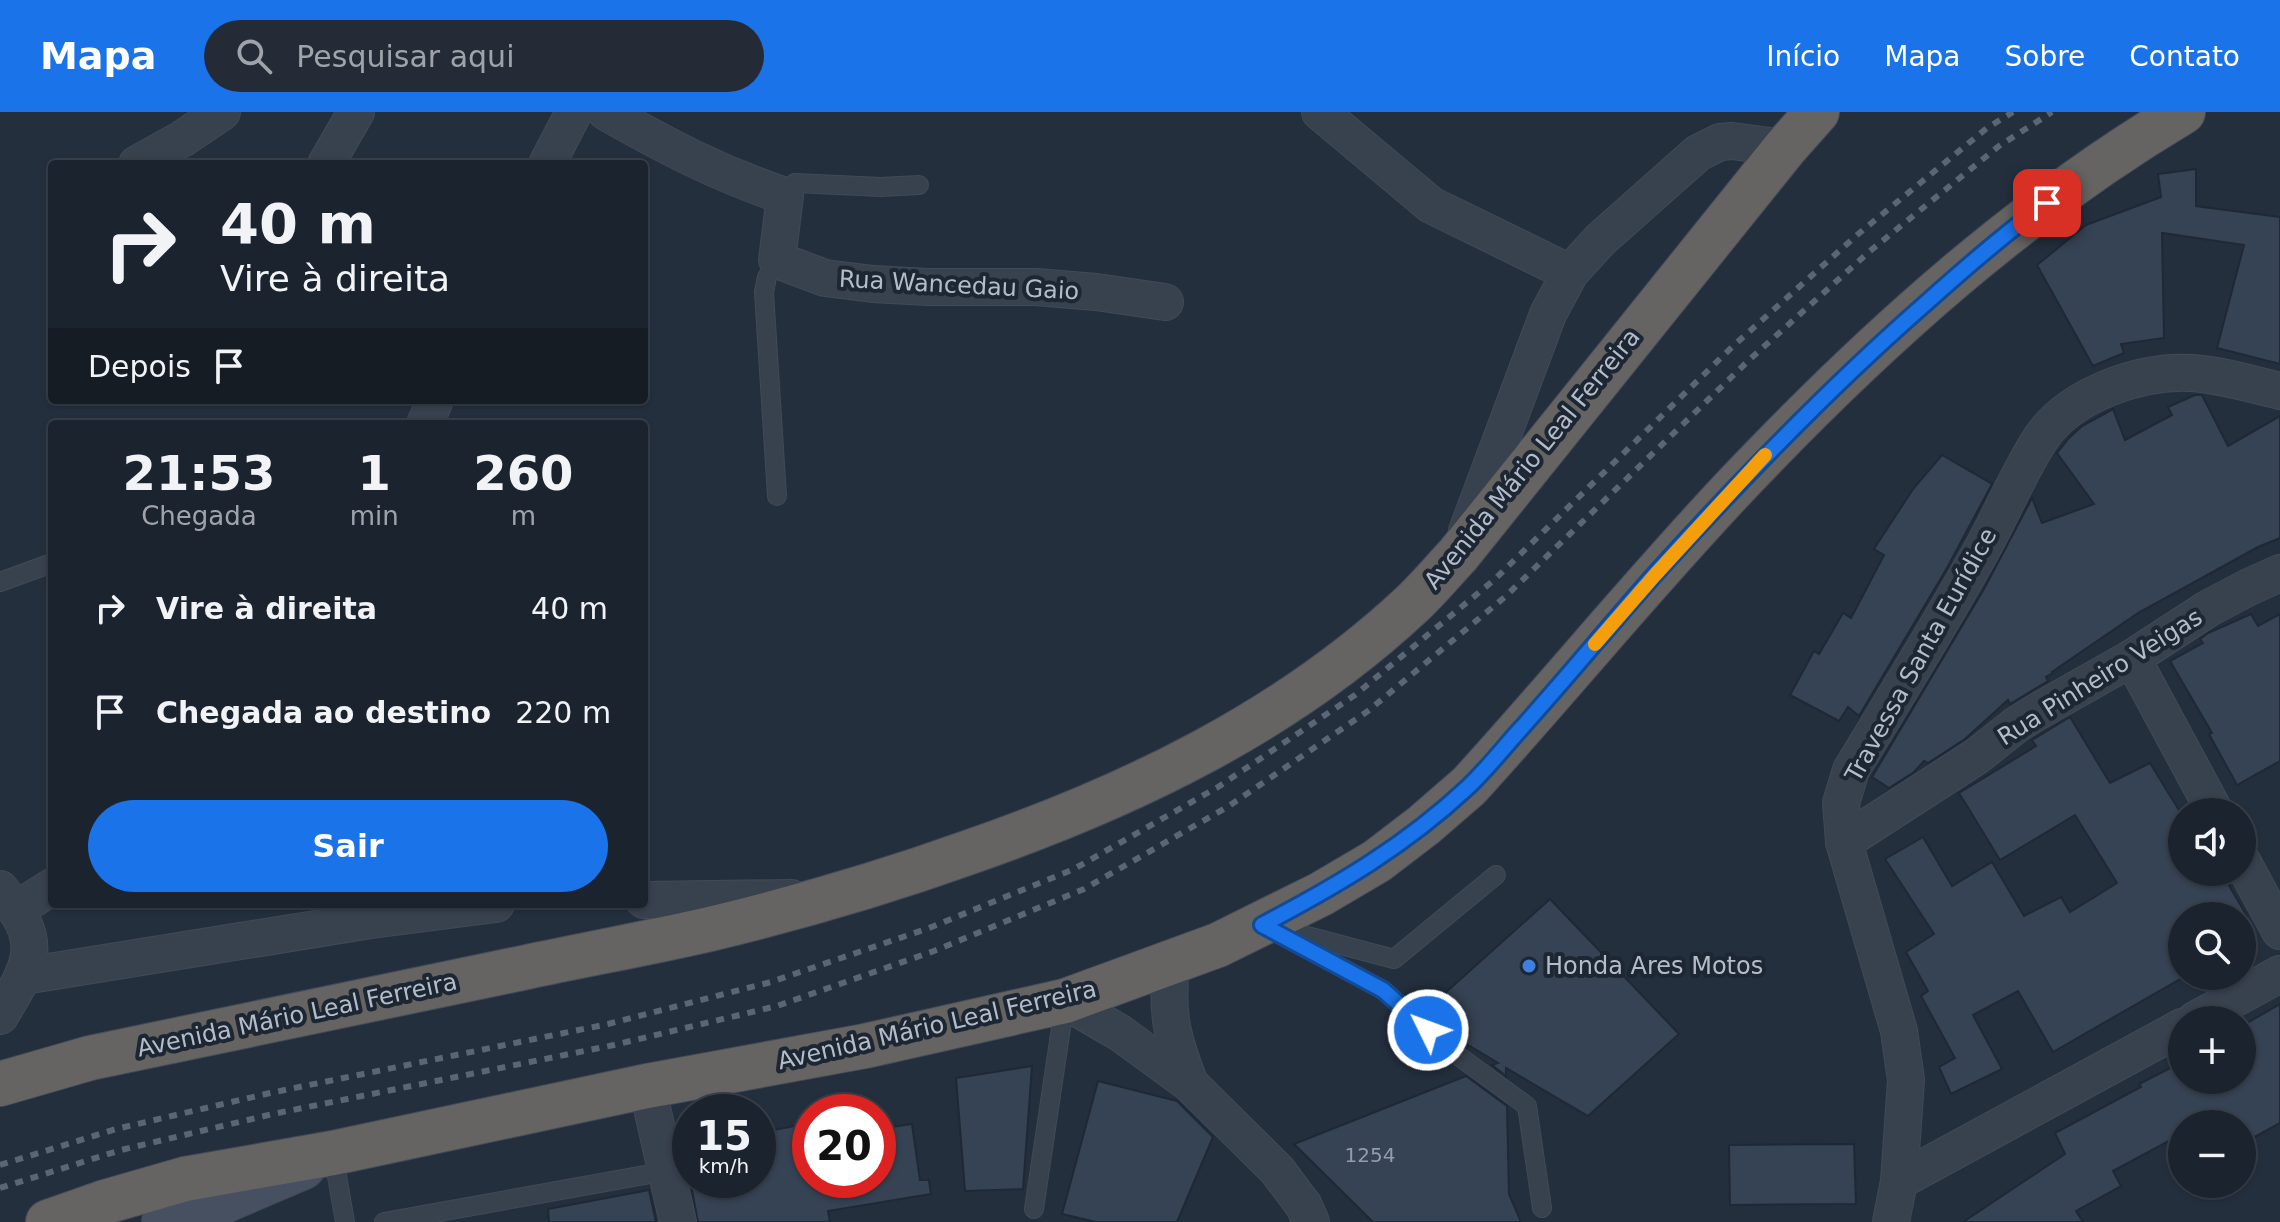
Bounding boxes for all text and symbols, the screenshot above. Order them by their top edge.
search box [204,20,764,92]
text: Mapa [40,34,156,78]
icon: search [232,34,276,78]
text: Pesquisar aqui [296,39,514,74]
text: Início [1766,40,1840,73]
text: Mapa [1884,40,1961,73]
text: Sobre [2005,40,2085,73]
text: Contato [2129,40,2240,73]
pin [2013,169,2081,237]
icon: arrive [2025,181,2069,225]
text: 40 m [220,191,376,256]
icon: right [88,192,192,296]
text: Vire à direita [220,258,450,299]
street label: Rua Wancedau Gaio [838,265,1080,305]
street label: Avenida Mário Leal Ferreira [1418,323,1646,595]
icon: arrive [207,344,251,388]
text: Depois [88,349,191,384]
text: 21:53 [122,445,275,501]
text: 1 [358,445,391,501]
text: 260 [473,445,573,501]
text: Chegada [141,501,257,531]
text: min [350,501,399,531]
text: m [511,501,536,531]
street label: Travessa Santa Eurídice [1839,523,2003,788]
icon: right [88,586,132,630]
text: Vire à direita [156,591,377,626]
text: 40 m [531,591,608,626]
street label: Rua Pinheiro Veigas [1993,603,2207,751]
icon: arrive [88,690,132,734]
text: Chegada ao destino [156,695,491,730]
text: 220 m [515,695,611,730]
map controls [2168,798,2256,1198]
button: sound [2168,798,2256,886]
button: Sair [88,800,608,892]
button: search [2168,902,2256,990]
place label: Honda Ares Motos [1545,952,1763,980]
marker: Honda Ares Motos [1520,957,1538,975]
street label: Avenida Mário Leal Ferreira [134,967,460,1063]
street label: Avenida Mário Leal Ferreira [775,975,1099,1075]
position arrow [1386,988,1470,1072]
button: + [2168,1006,2256,1094]
speed limit sign: 20 [792,1094,896,1198]
button: − [2168,1110,2256,1198]
text: 15 [696,1113,752,1159]
house number: 1254 [1345,1143,1395,1167]
text: km/h [699,1154,749,1178]

